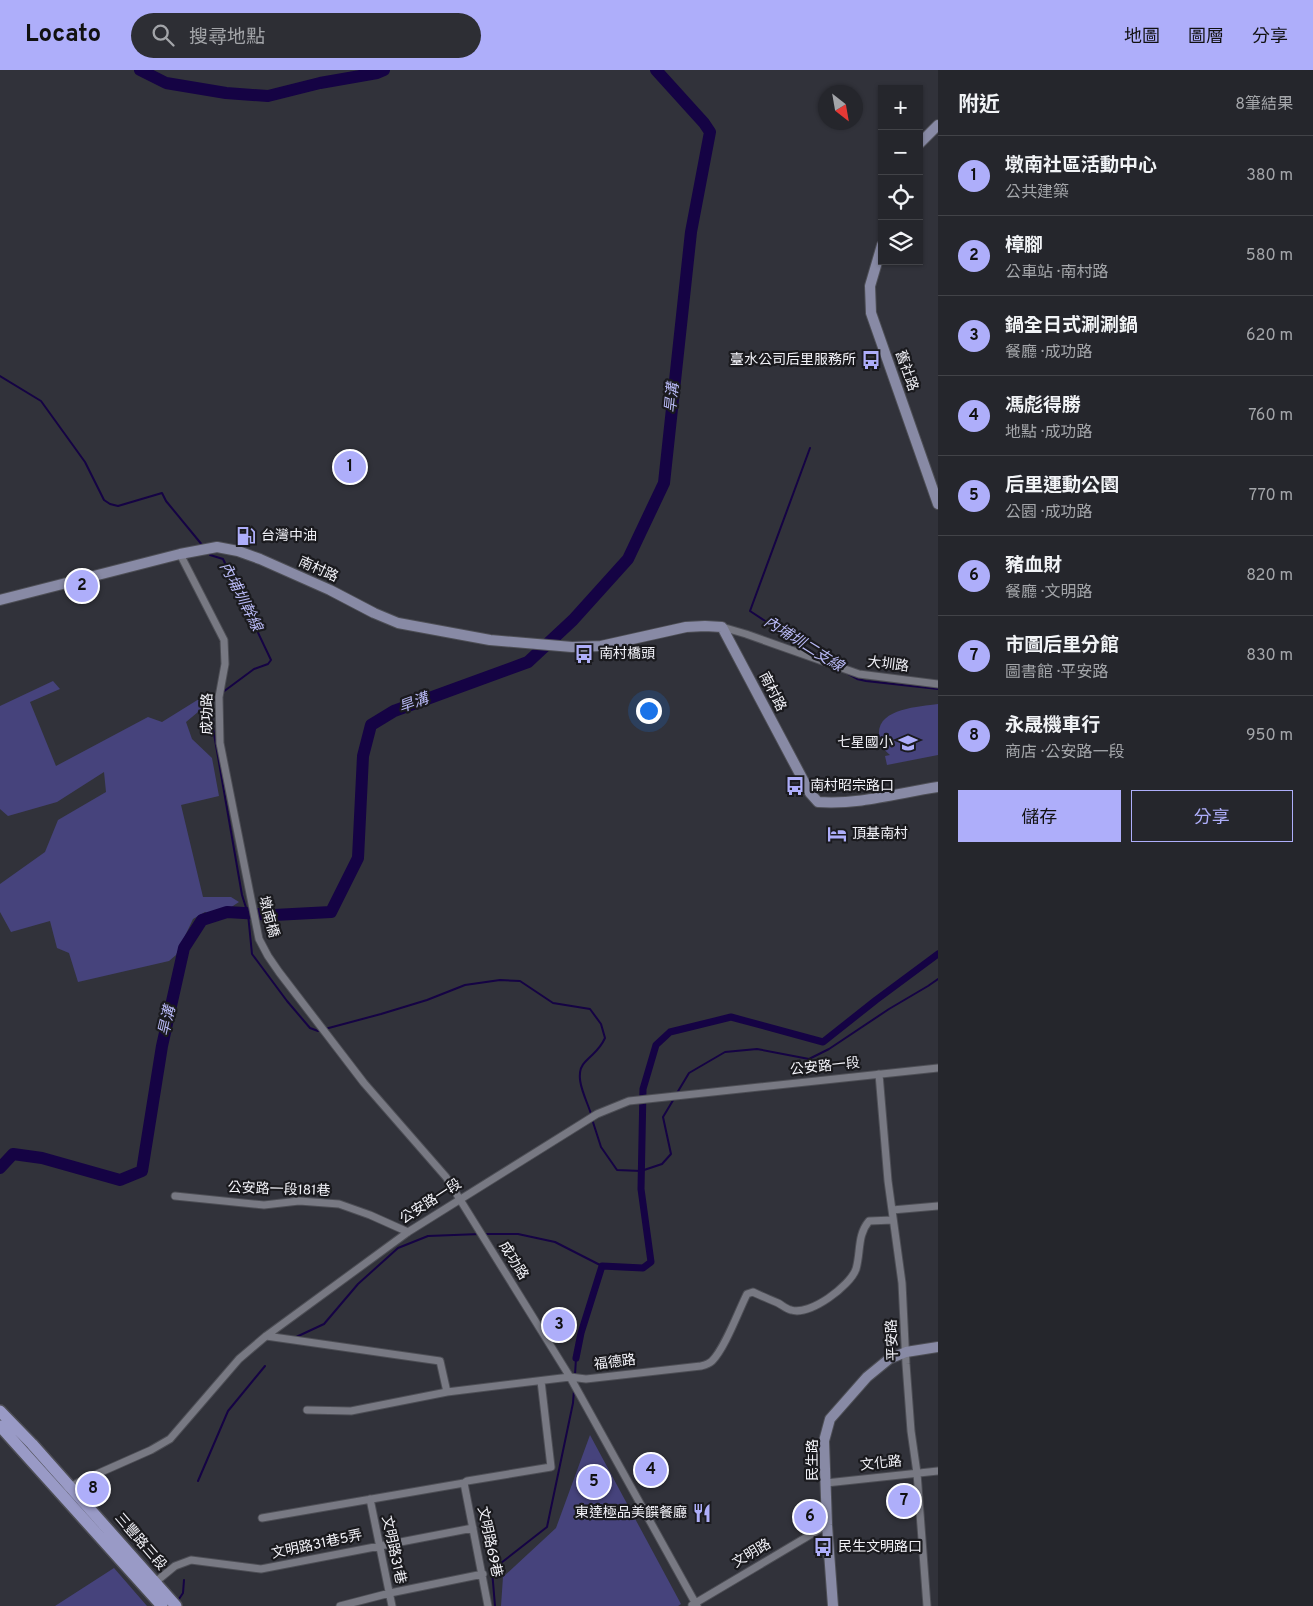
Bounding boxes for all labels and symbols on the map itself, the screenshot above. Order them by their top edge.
north arrow [818,85,863,130]
street label: 舊社路 [891,348,921,394]
bus stop icon: 臺水公司后里服務所 [860,349,882,371]
place label: 臺水公司后里服務所 [730,352,856,369]
water label: 旱溝 [662,380,684,414]
pin: 1 [334,448,366,486]
fuel station icon: 台灣中油 [235,525,257,547]
place label: 台灣中油 [261,528,317,545]
street label: 南村路 [295,553,341,586]
water label: 內埔圳幹線 [215,559,266,637]
pin: 2 [66,567,98,605]
water label: 內埔圳二支線 [760,613,848,678]
bus stop icon: 南村橋頭 [573,643,595,665]
place label: 南村橋頭 [599,645,655,663]
street label: 大圳路 [866,654,910,676]
street label: 南村路 [755,669,790,715]
water label: 旱溝 [397,689,433,718]
street label: 成功路 [199,693,217,735]
your location [636,698,662,724]
school or university icon: 七星國小 [897,732,919,754]
place label: 七星國小 [837,735,893,752]
bus stop icon: 南村昭宗路口 [784,775,806,797]
place label: 南村昭宗路口 [810,777,894,795]
hotel icon: 頂基南村 [826,823,848,845]
place label: 頂基南村 [852,825,908,843]
street label: 墩南橋 [254,894,283,939]
water label: 旱溝 [155,1002,181,1038]
street label: 公安路一段 [789,1055,861,1079]
street label: 公安路一段 [397,1176,465,1228]
street label: 公安路一段181巷 [227,1180,331,1200]
street label: 成功路 [495,1239,531,1283]
pin: 3 [543,1306,575,1344]
street label: 平安路 [884,1319,902,1361]
street label: 福德路 [593,1351,637,1374]
street label: 民生路 [805,1439,822,1481]
pin: 4 [635,1451,667,1489]
street label: 文化路 [859,1452,903,1475]
pin: 5 [578,1463,610,1501]
pin: 8 [77,1470,109,1508]
pin: 7 [888,1482,920,1520]
pin: 6 [794,1498,826,1536]
restaurant icon: 東達極品美饌餐廳 [691,1502,713,1524]
place label: 東達極品美饌餐廳 [575,1504,687,1522]
street label: 文明路69巷 [473,1505,505,1579]
street label: 三豐路三段 [111,1510,169,1574]
street label: 文明路31巷 [377,1514,409,1586]
street label: 文明路31巷5弄 [270,1527,364,1563]
street label: 文明路 [730,1536,774,1572]
bus stop icon: 民生文明路口 [812,1536,834,1558]
place label: 民生文明路口 [838,1539,922,1556]

